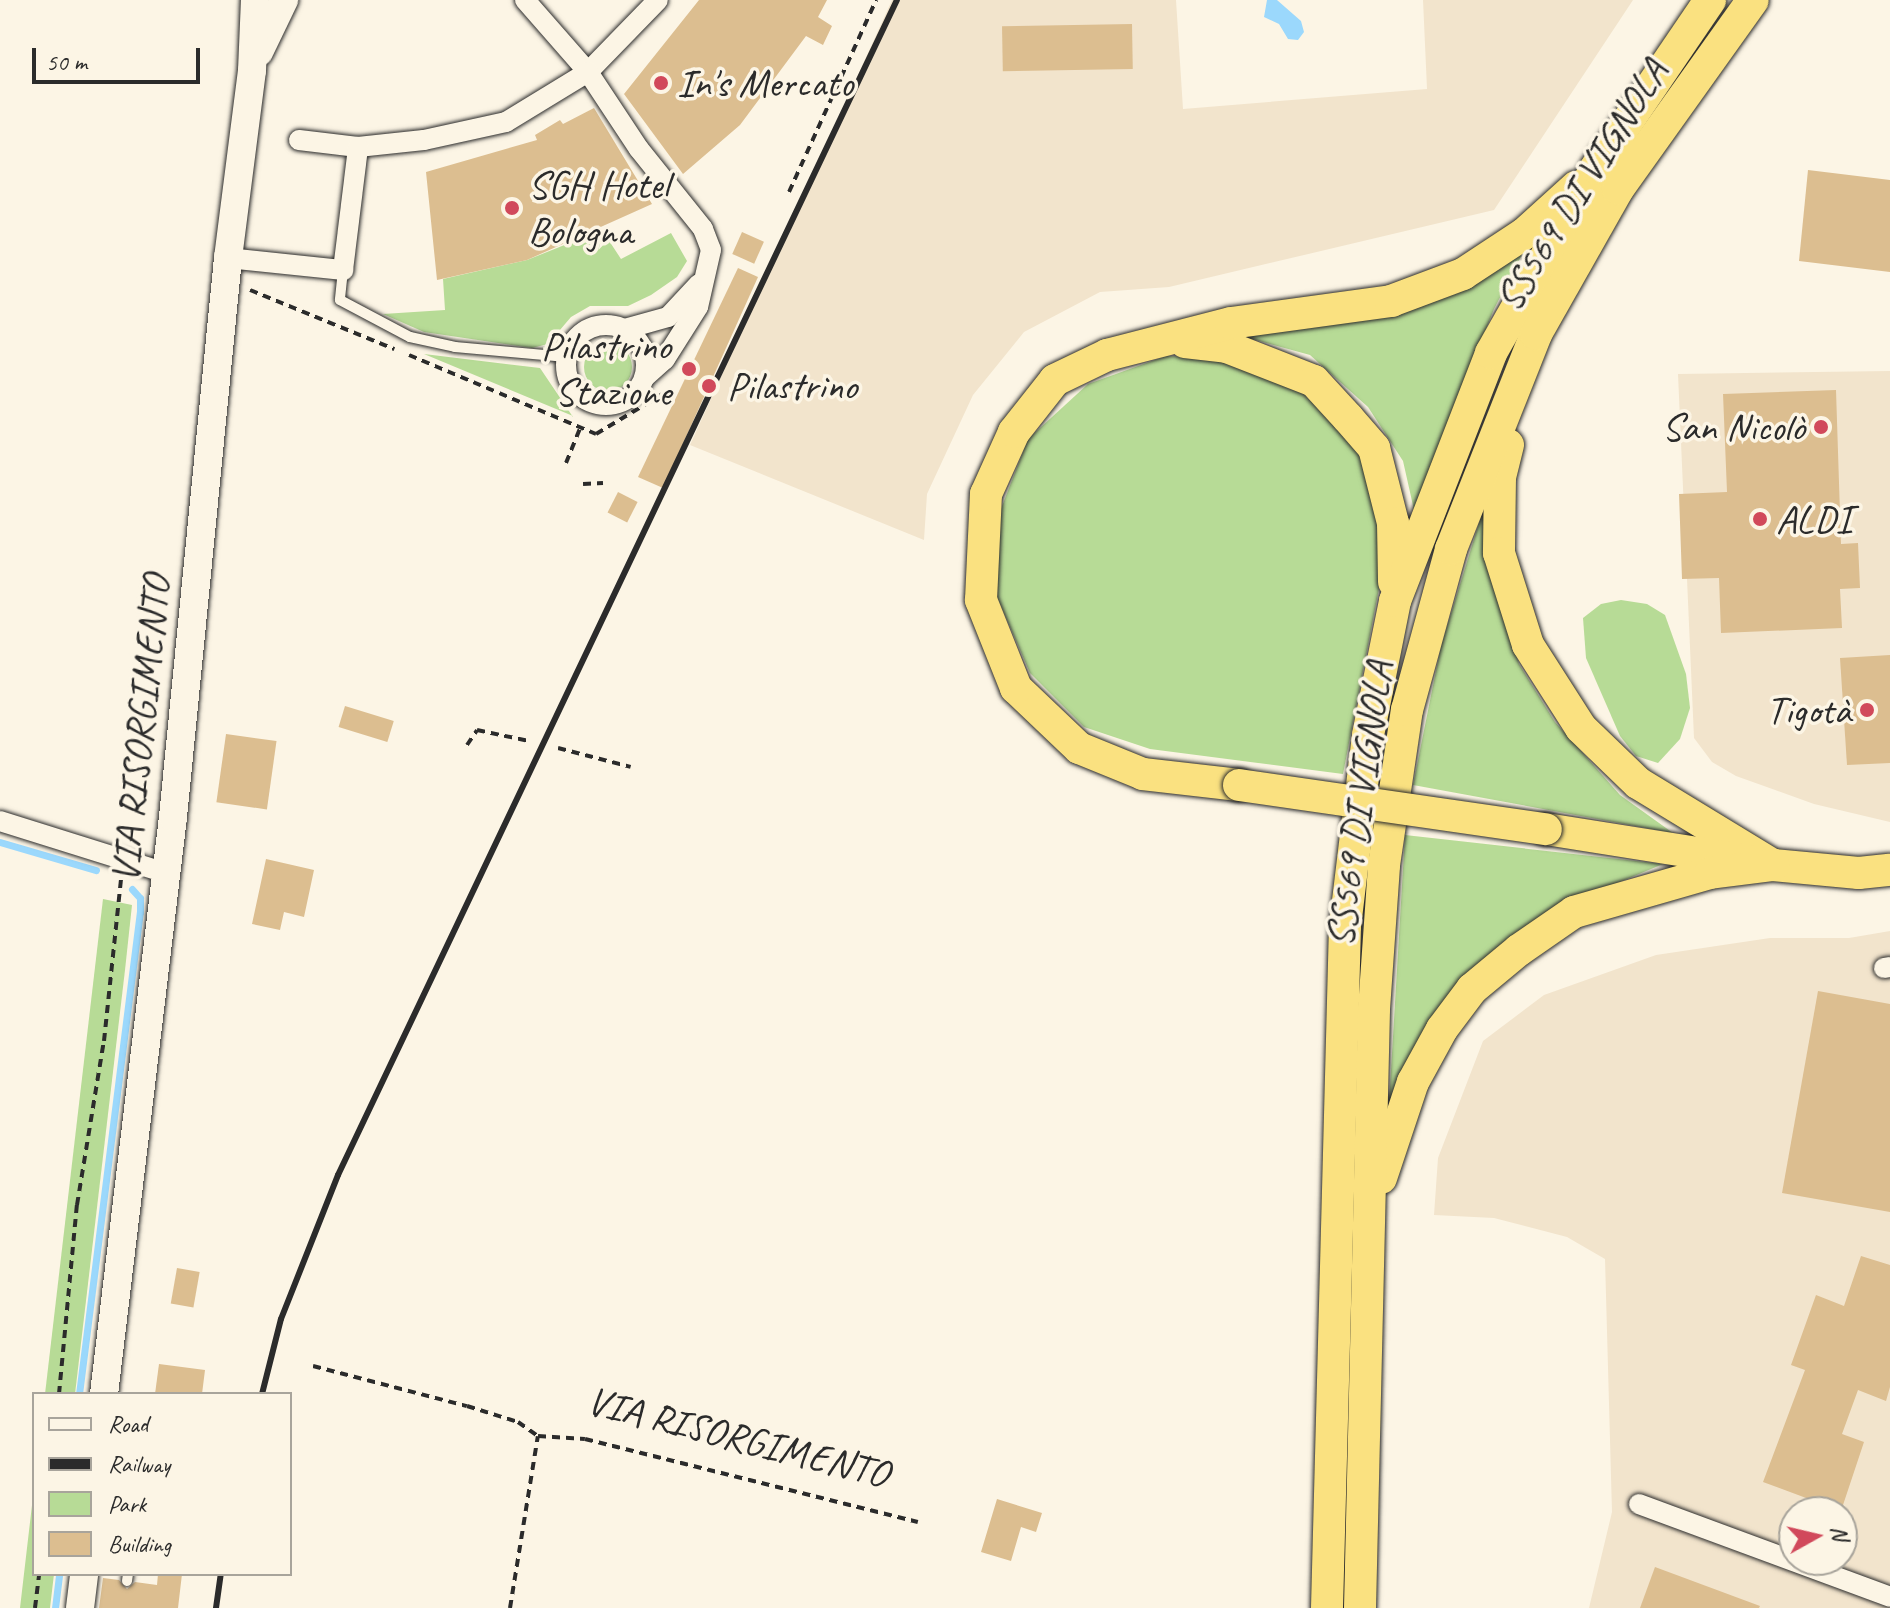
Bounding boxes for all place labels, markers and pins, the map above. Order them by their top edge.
place label: In's Mercato [677,59,852,107]
marker: In's Mercato [652,74,670,92]
place label: SGH Hotel Bologna [528,161,669,255]
marker: SGH Hotel Bologna [503,199,521,217]
place label: Pilastrino Stazione [541,322,671,416]
marker: Pilastrino Stazione [678,358,700,380]
place label: Pilastrino [727,362,857,410]
marker: Pilastrino [698,375,720,397]
place label: San Nicolò [1659,403,1805,451]
marker: San Nicolò [1812,418,1830,436]
place label: ALDI [1776,495,1852,543]
marker: ALDI [1751,510,1769,528]
place label: Tigotà [1766,686,1851,734]
marker: Tigotà [1858,701,1876,719]

